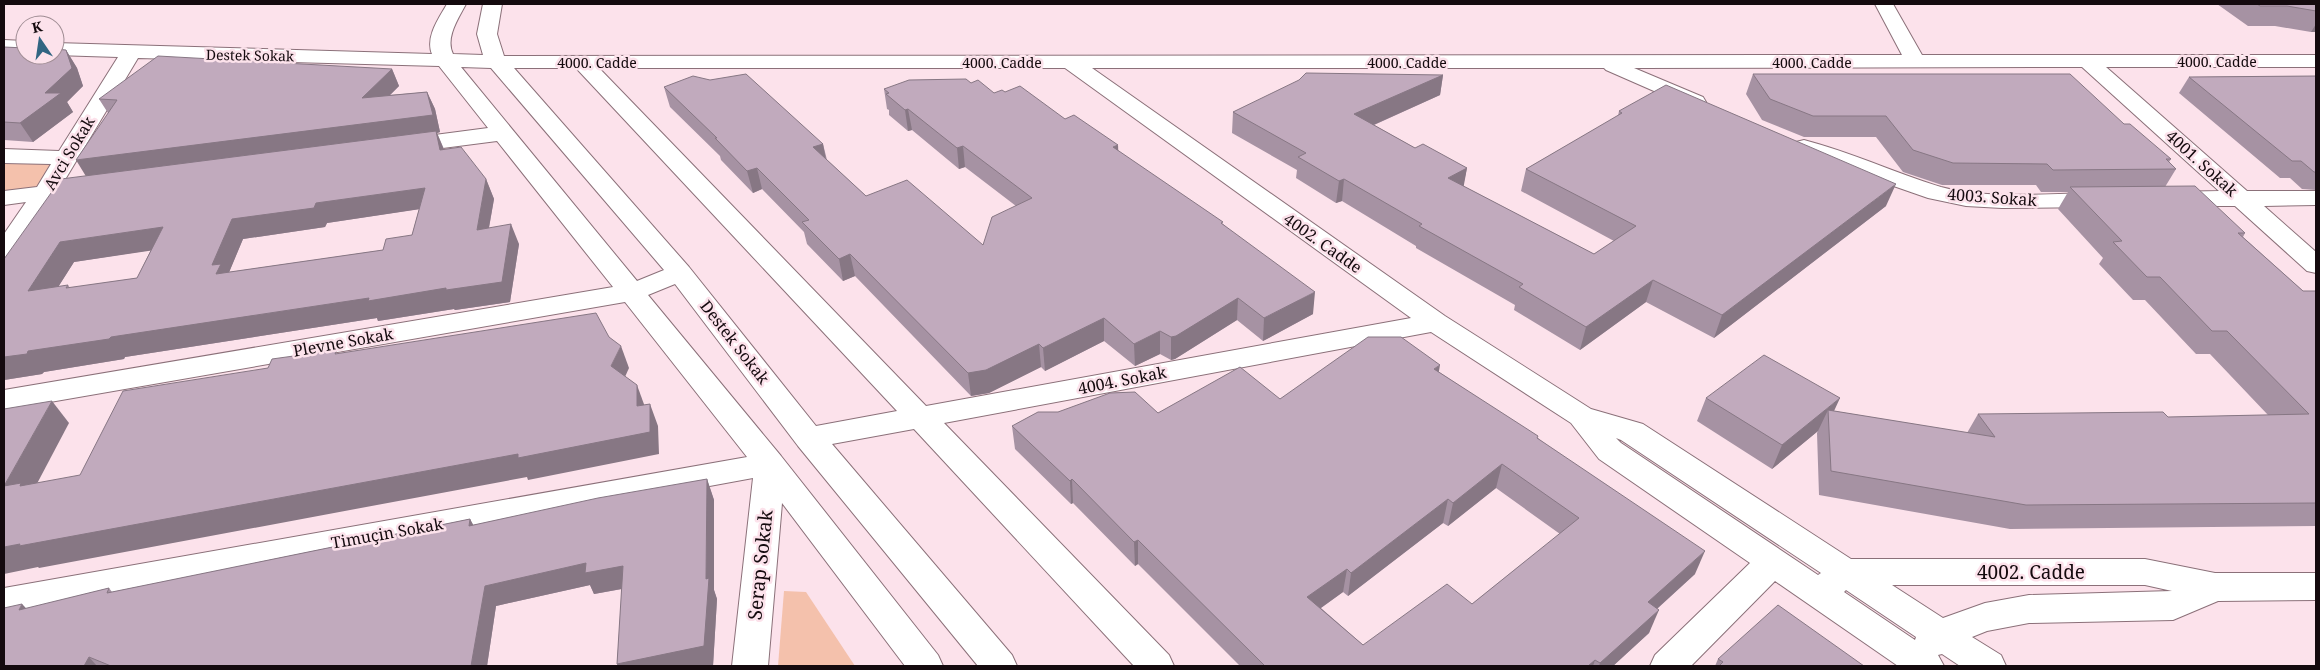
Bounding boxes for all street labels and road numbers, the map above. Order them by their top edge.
street label: Destek Sokak [206,45,295,65]
street label: 4000. Cadde [2177,52,2257,71]
street label: 4000. Cadde [557,53,637,72]
street label: 4000. Cadde [962,53,1042,72]
street label: 4000. Cadde [1367,53,1447,72]
street label: 4000. Cadde [1772,53,1852,72]
street label: Avci Sokak [38,111,100,194]
street label: 4001. Sokak [2161,125,2243,202]
street label: 4003. Sokak [1947,183,2038,211]
street label: 4002. Cadde [1279,208,1367,278]
street label: Destek Sokak [695,296,775,389]
street label: Plevne Sokak [291,322,395,362]
street label: 4004. Sokak [1076,361,1169,399]
street label: Serap Sokak [741,508,779,621]
street label: Timuçin Sokak [329,512,445,554]
street label: 4002. Cadde [1977,559,2085,585]

